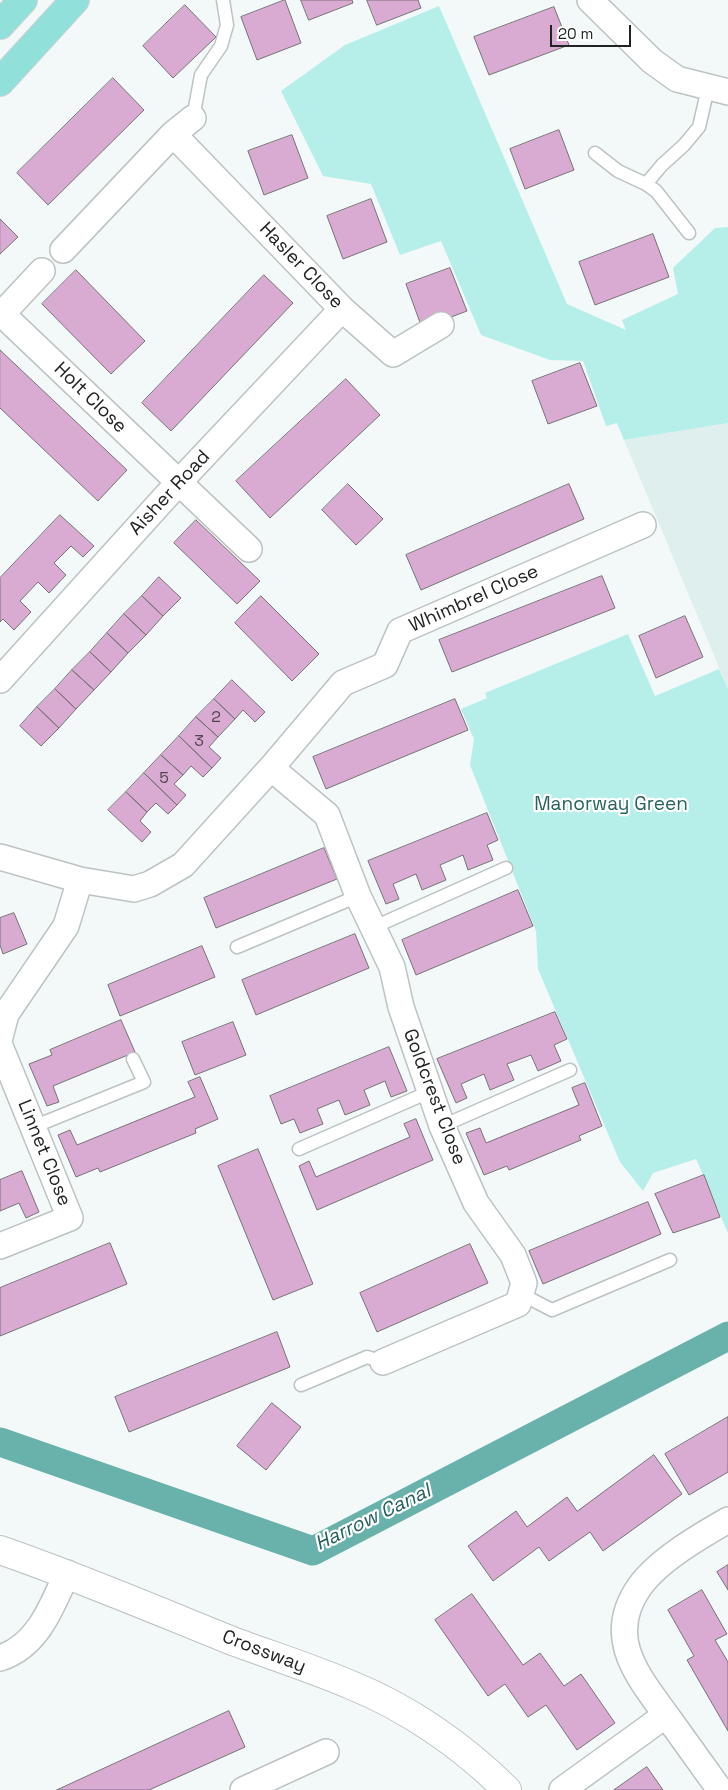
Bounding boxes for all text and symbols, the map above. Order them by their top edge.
scale bar [553,15,634,47]
text: 20 m [558,24,593,43]
street label: Hasler Close [254,218,348,314]
street label: Holt Close [49,358,131,438]
street label: Aisher Road [125,446,215,540]
street label: Whimbrel Close [406,560,542,638]
house number: 2 [211,708,221,728]
house number: 3 [194,732,204,752]
house number: 5 [159,769,169,789]
park label: Manorway Green [534,794,688,816]
street label: Goldcrest Close [398,1026,470,1168]
street label: Linnet Close [12,1096,76,1210]
water label: Harrow Canal [311,1480,435,1556]
street label: Crossway [219,1626,309,1678]

